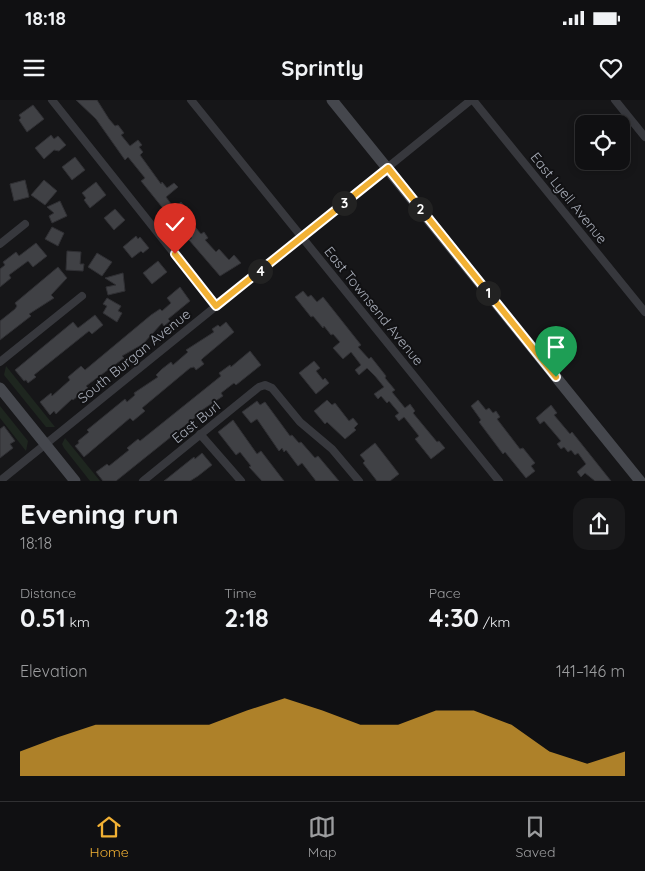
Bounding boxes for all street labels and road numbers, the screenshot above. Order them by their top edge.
street label: East Lyell Avenue [527,149,611,247]
street label: East Townsend Avenue [320,243,428,369]
street label: South Burgan Avenue [74,305,194,407]
street label: East Burl [168,397,224,447]

